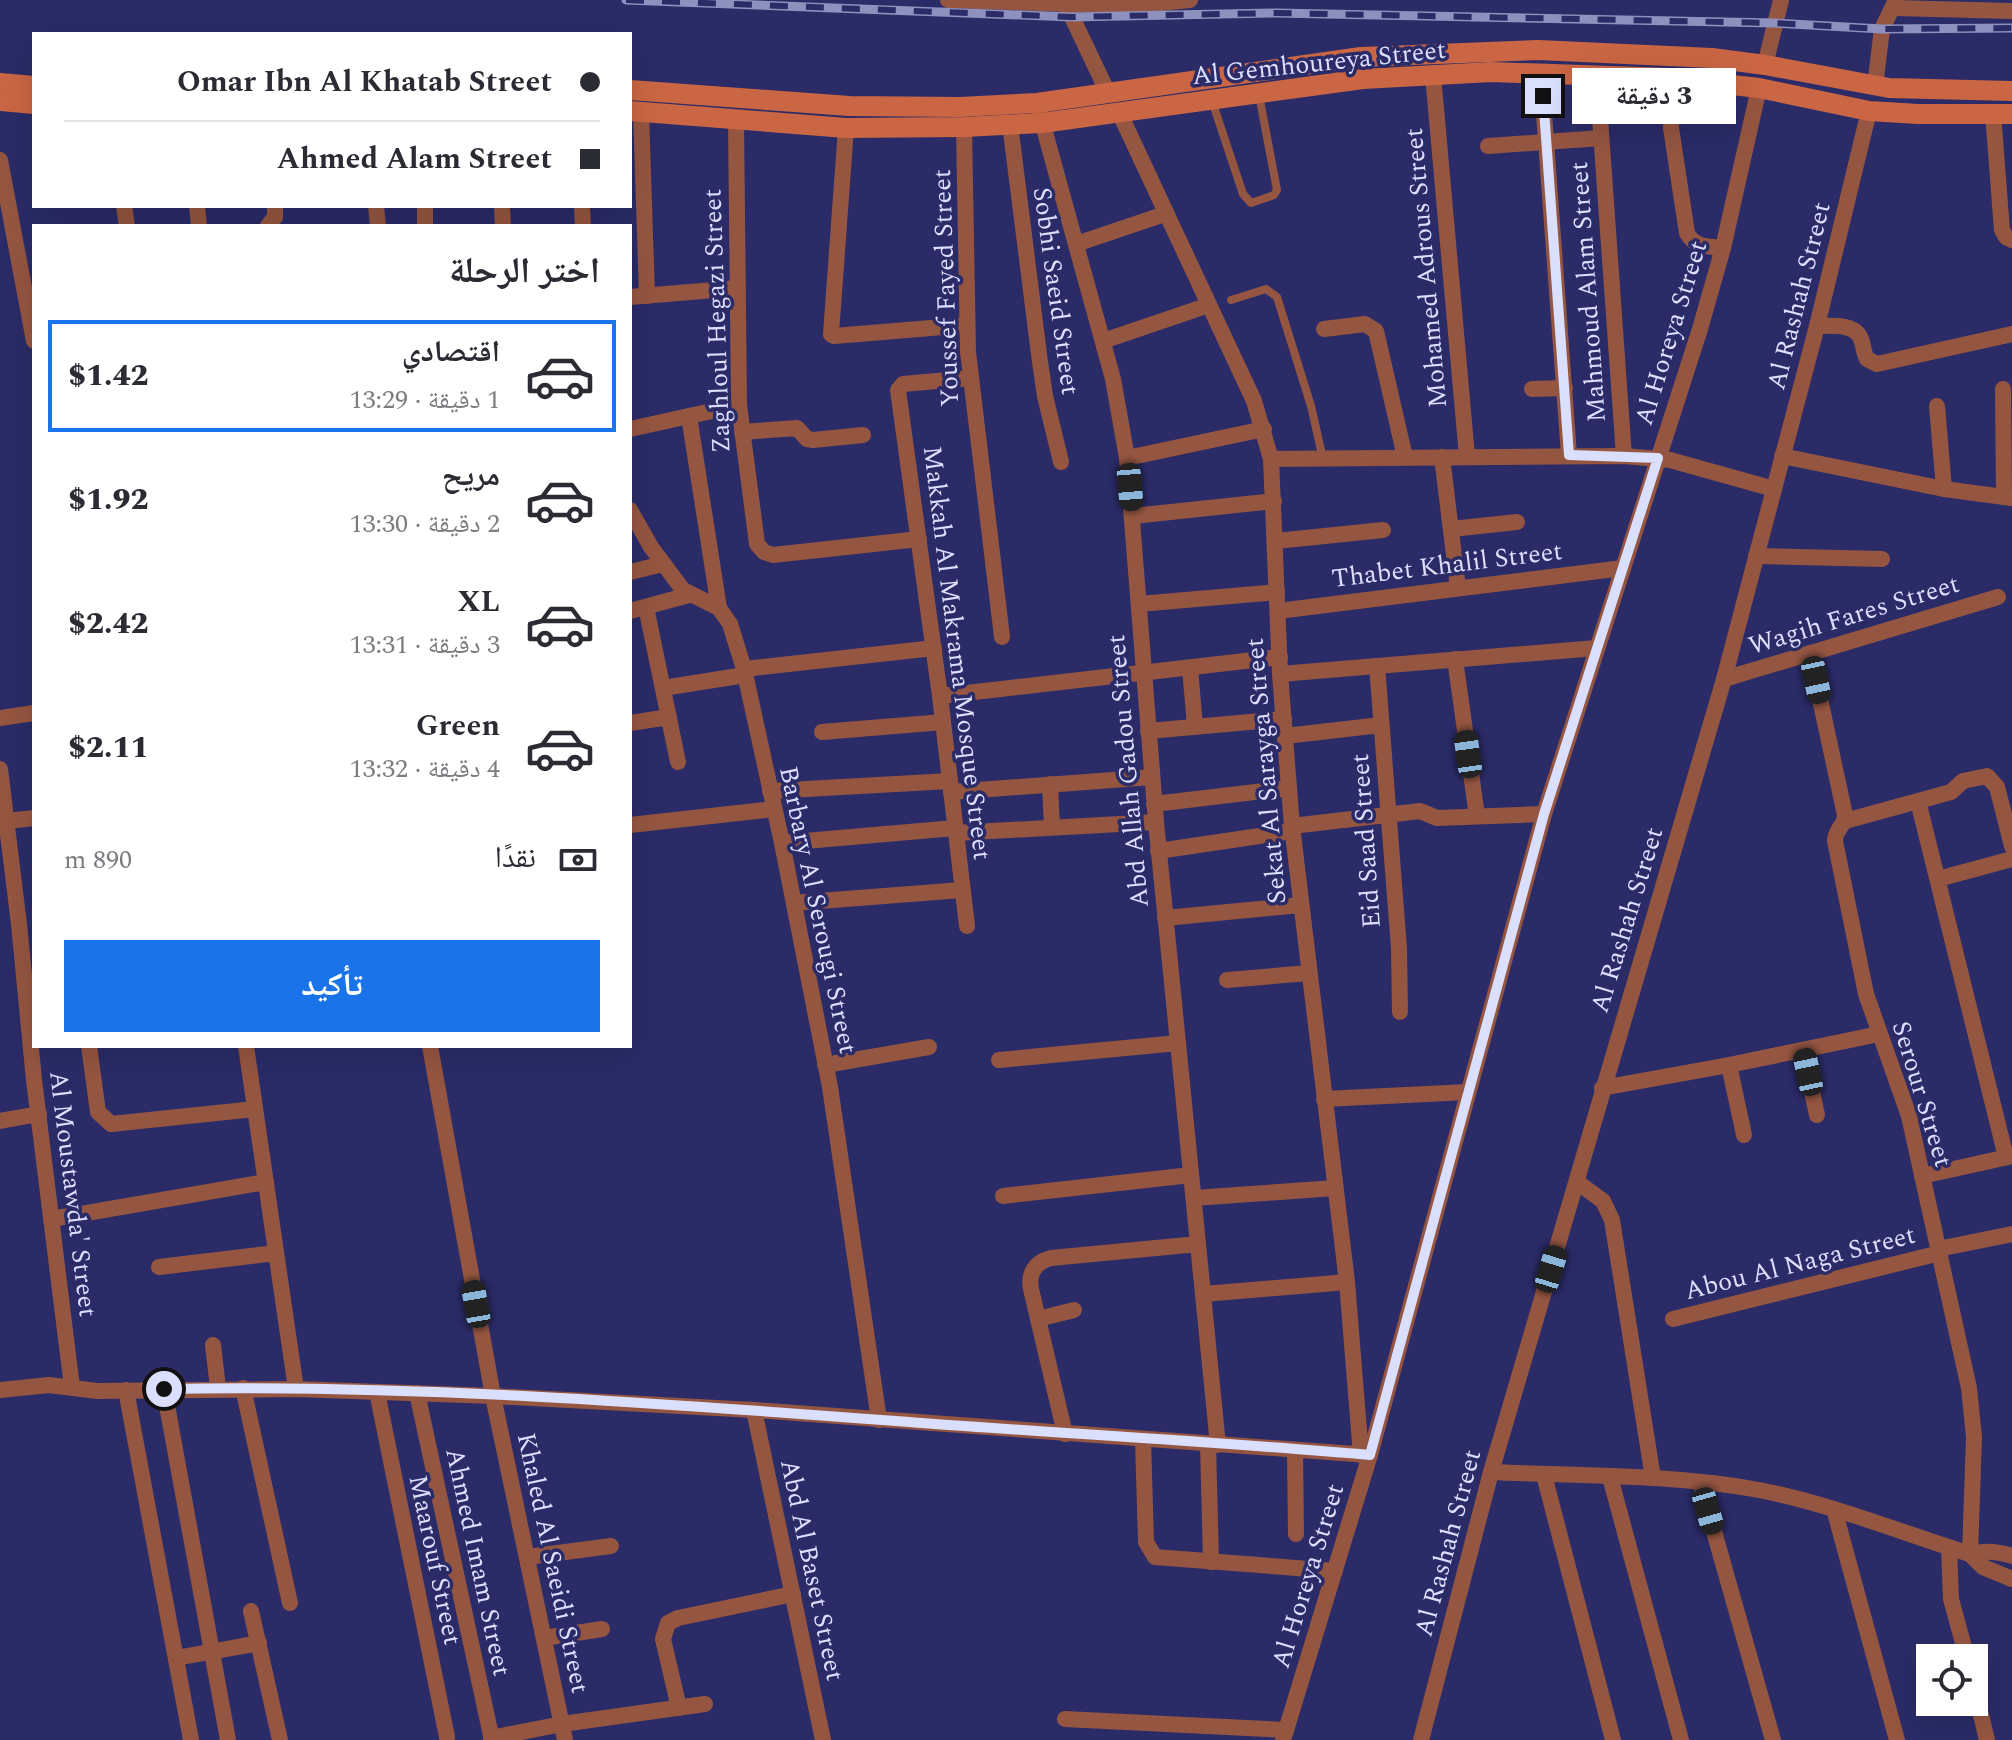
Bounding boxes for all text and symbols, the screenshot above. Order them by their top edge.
street label: Al Gemhoureya Street [1190,30,1448,96]
text: Omar Ibn Al Khatab Street [177,59,552,105]
callout: 3 دقيقة [1571,68,1735,124]
text: 3 دقيقة [1616,76,1692,116]
route end [1525,78,1561,114]
street label: Mohamed Adrous Street [1394,126,1458,410]
text: Ahmed Alam Street [277,136,552,182]
street label: Mahmoud Alam Street [1559,160,1617,424]
street label: Youssef Fayed Street [922,168,970,408]
street label: Sobhi Saeid Street [1022,185,1090,397]
street label: Zaghloul Hegazi Street [692,188,742,454]
street label: Al Rashah Street [1756,198,1842,394]
street label: Al Horeya Street [1624,236,1718,430]
text: اختر الرحلة [449,244,600,299]
text: اقتصادي [402,329,500,375]
icon: car [524,340,596,412]
text: $1.42 [68,353,148,399]
text: 1 دقيقة · 13:29 [350,380,500,420]
street label: Makkah Al Makrama Mosque Street [912,444,1002,862]
text: مريح [442,453,500,499]
car [1116,462,1144,512]
icon: car [524,464,596,536]
text: $1.92 [68,477,148,523]
text: 2 دقيقة · 13:30 [350,504,500,544]
street label: Thabet Khalil Street [1329,531,1565,599]
street label: Wagih Fares Street [1744,564,1964,666]
text: XL [457,579,500,625]
icon: car [524,588,596,660]
text: $2.42 [68,601,148,647]
text: 3 دقيقة · 13:31 [350,625,500,665]
street label: Abd Allah Gadou Street [1096,633,1160,909]
street label: Sekat Al Sarayga Street [1234,636,1298,906]
car [1799,654,1833,706]
text: Green [416,703,500,749]
icon: car [524,712,596,784]
text: $2.11 [68,725,148,771]
car [1453,729,1483,779]
text: 4 دقيقة · 13:32 [350,749,500,789]
street label: Eid Saad Street [1340,752,1392,930]
street label: Barbary Al Serougi Street [768,762,868,1058]
street label: Al Rashah Street [1580,822,1674,1018]
text: نقدًا [495,835,536,881]
icon: cash [556,838,600,882]
text: 890 m [64,840,132,880]
button: تأكيد [64,940,600,1032]
street label: Serour Street [1881,1016,1963,1172]
car [1791,1046,1825,1098]
street label: Al Moustawda' Street [38,1069,108,1319]
street label: Abou Al Naga Street [1680,1215,1920,1311]
car [1533,1243,1569,1295]
car [460,1278,492,1330]
route start [146,1371,182,1407]
street label: Khaled Al Saeidi Street [506,1429,600,1697]
street label: Ahmed Imam Street [434,1444,522,1680]
street label: Al Rashah Street [1404,1445,1492,1641]
street label: Abd Al Baset Street [769,1455,855,1685]
street label: Maarouf Street [397,1471,473,1649]
street label: Al Horeya Street [1261,1479,1355,1673]
car [1690,1485,1726,1537]
map controls [1916,1644,1988,1716]
button: locate [1916,1644,1988,1716]

